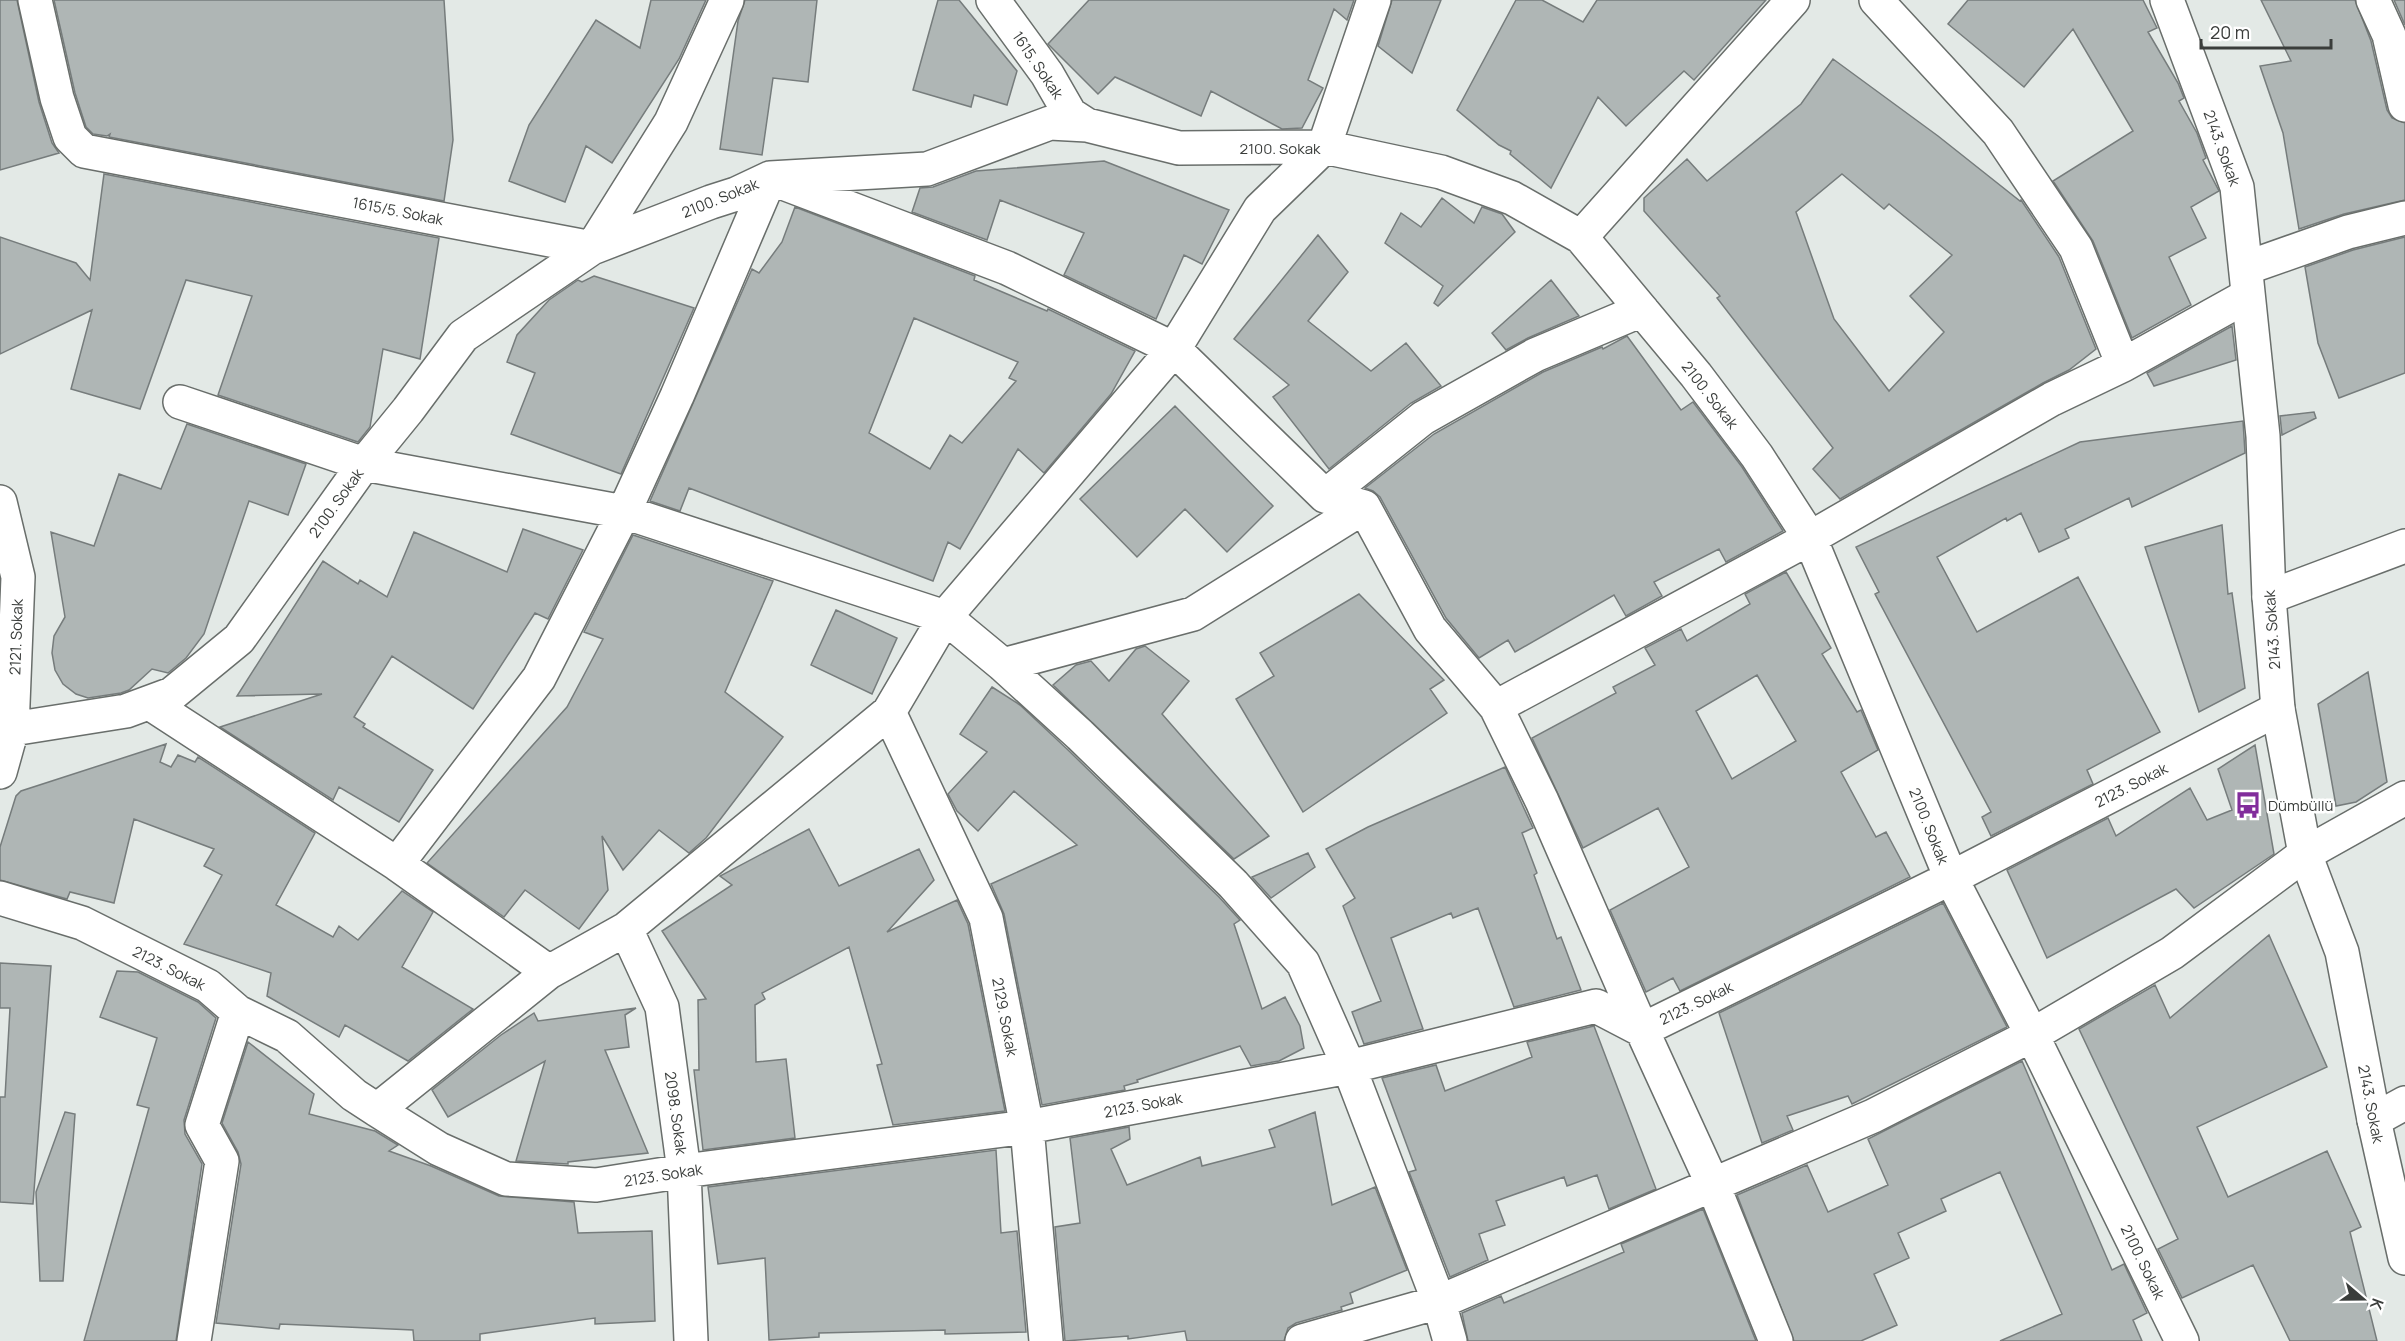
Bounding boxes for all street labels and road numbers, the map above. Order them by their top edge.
street label: 1615. Sokak [1008,27,1069,103]
street label: 2143. Sokak [2199,107,2246,190]
street label: 2100. Sokak [1240,138,1321,159]
street label: 2100. Sokak [679,173,762,223]
street label: 1615/5. Sokak [351,192,446,230]
street label: 2100. Sokak [1677,357,1743,434]
street label: 2100. Sokak [304,464,369,542]
street label: 2143. Sokak [2259,589,2285,670]
street label: 2121. Sokak [4,598,28,676]
street label: 2123. Sokak [2091,757,2172,812]
street label: 2100. Sokak [1904,785,1954,868]
street label: 2123. Sokak [129,941,210,996]
street label: 2129. Sokak [987,976,1023,1059]
street label: 2123. Sokak [1656,976,1737,1030]
street label: 2143. Sokak [2353,1063,2389,1146]
street label: 2098. Sokak [660,1070,692,1157]
street label: 2123. Sokak [1102,1087,1185,1123]
street label: 2123. Sokak [622,1158,704,1192]
street label: 2100. Sokak [2116,1221,2170,1303]

